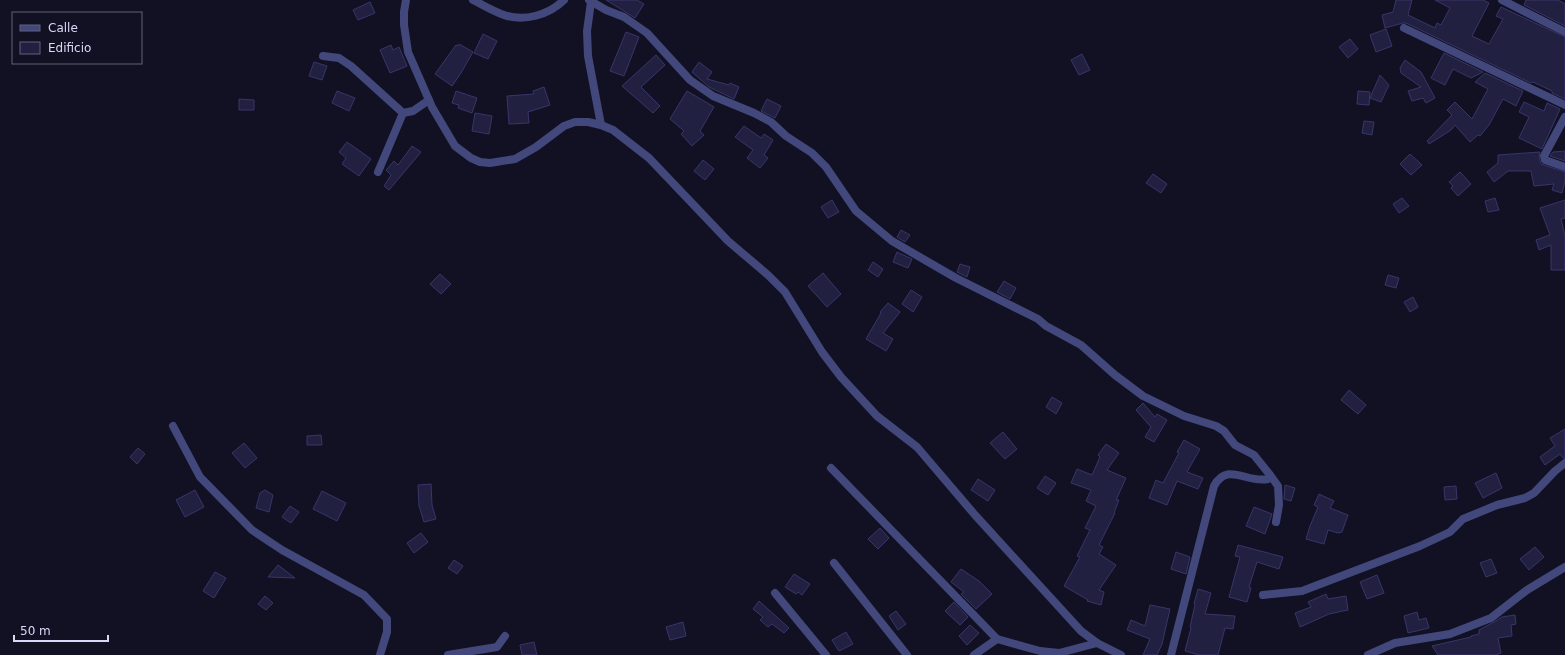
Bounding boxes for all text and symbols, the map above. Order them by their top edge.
legend [12,12,142,64]
text: Calle [48,21,78,35]
text: Edificio [48,41,91,55]
scale bar [14,617,108,643]
text: 50 m [20,624,51,638]

